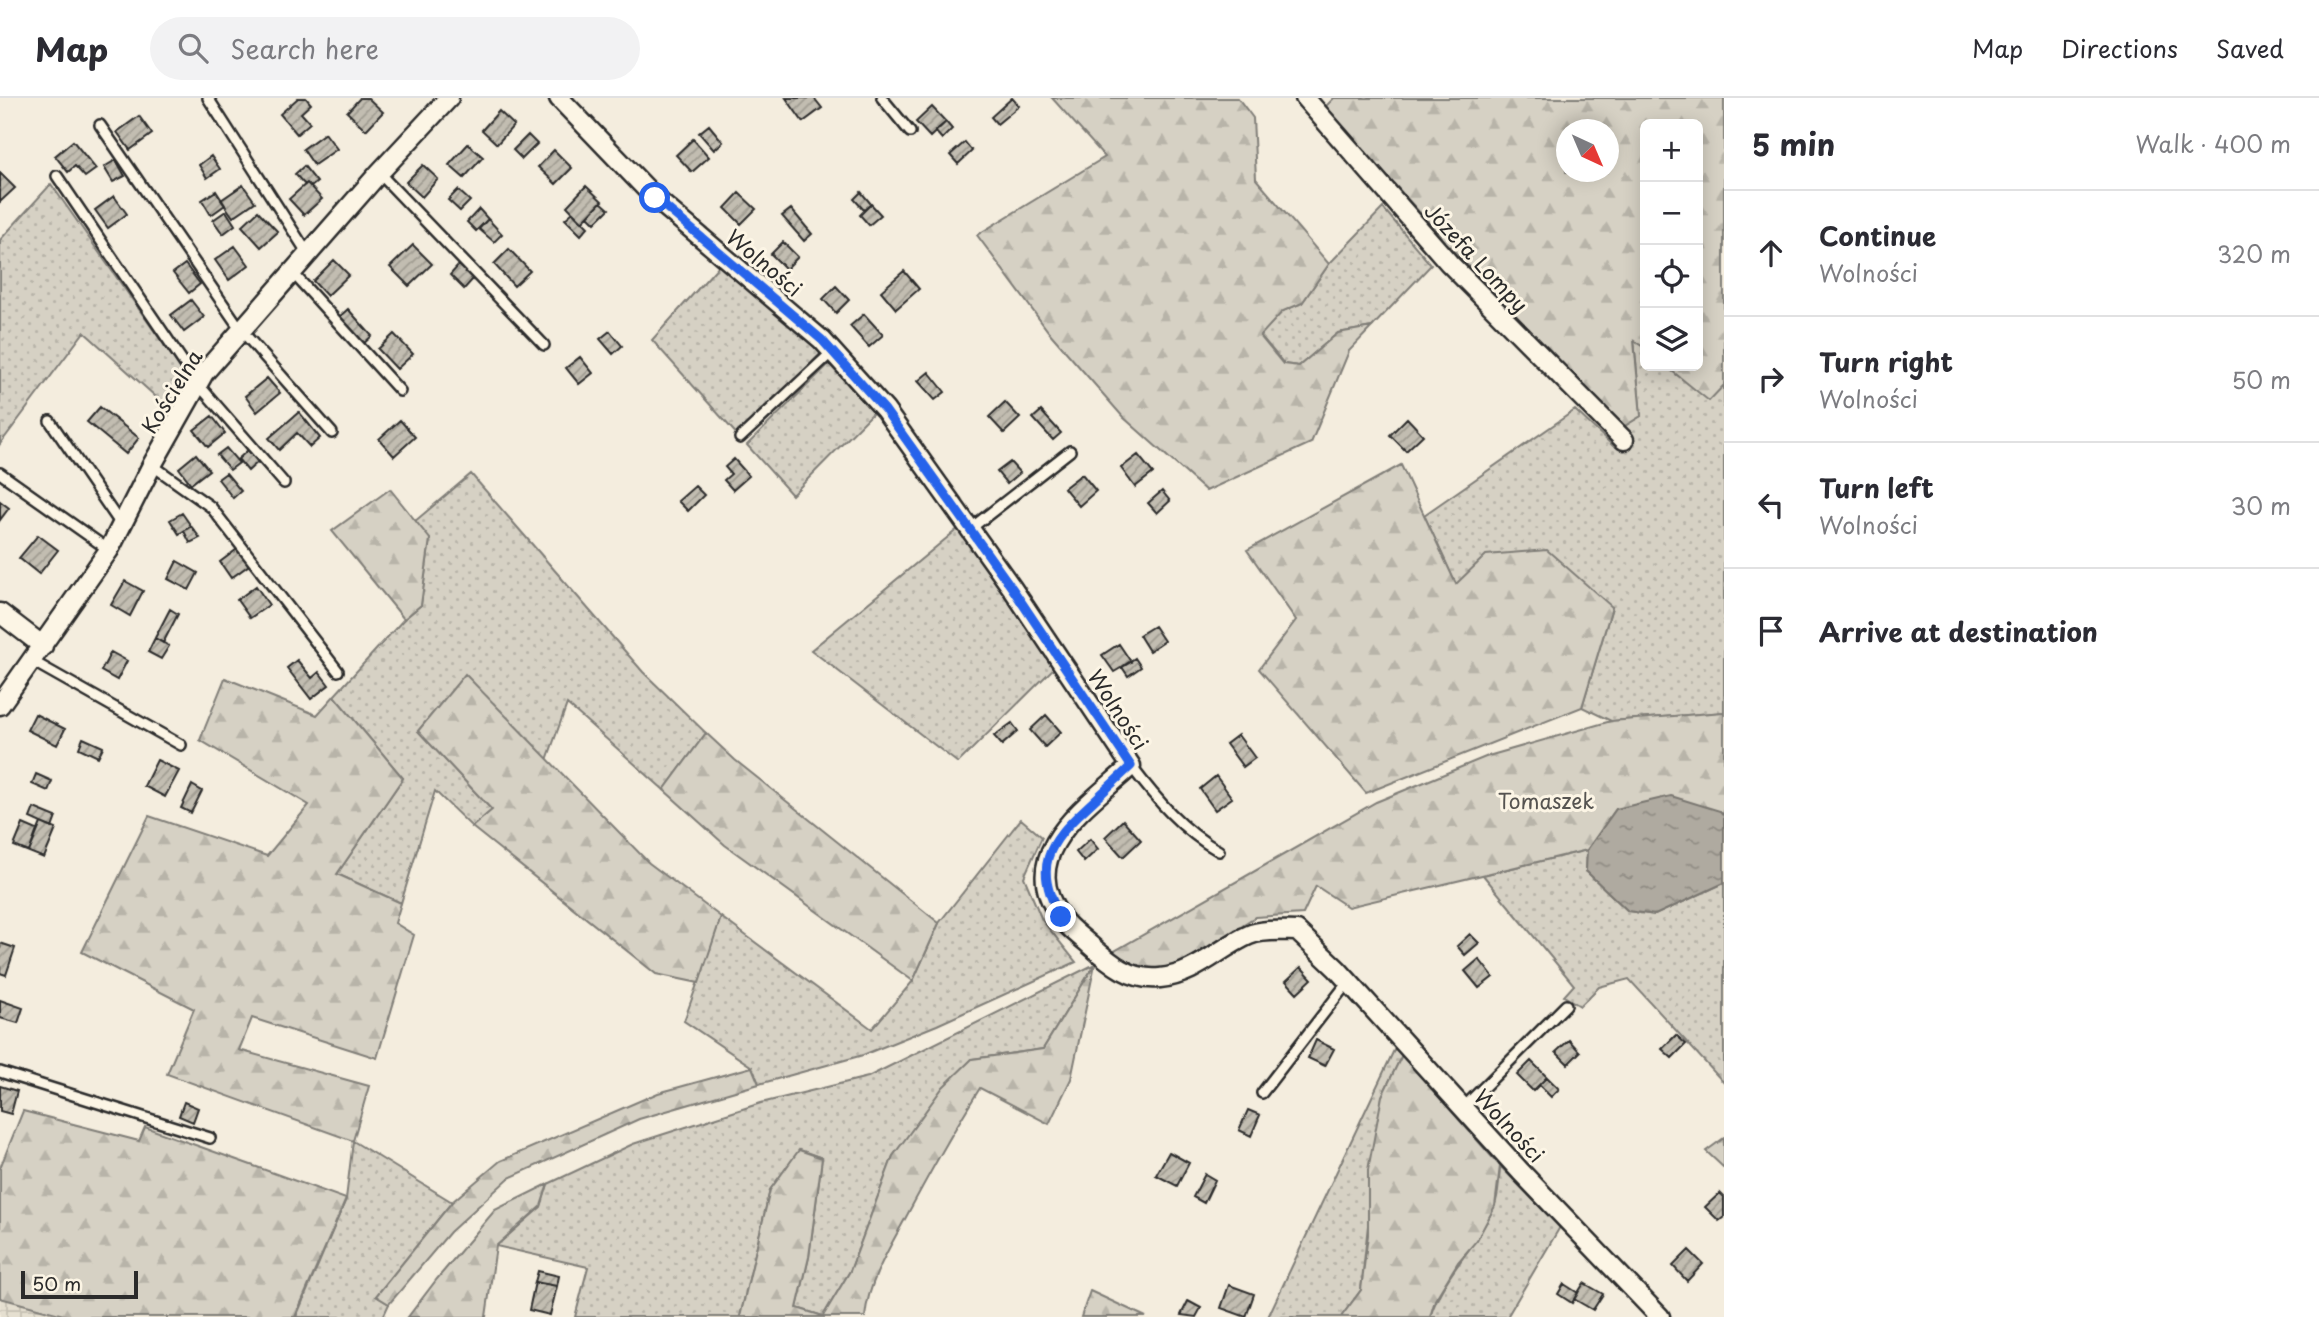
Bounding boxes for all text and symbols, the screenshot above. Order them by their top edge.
search box [150,17,640,80]
text: Map [35,23,108,73]
icon: search [174,29,212,67]
text: Search here [230,29,379,68]
text: Map [1972,30,2023,66]
text: Directions [2061,30,2178,66]
text: Saved [2216,30,2284,66]
north arrow [1556,119,1619,182]
map controls [1640,119,1703,371]
button: + [1640,119,1703,182]
text: 5 min [1752,121,1835,166]
text: Walk · 400 m [2136,126,2291,161]
route start [639,182,670,213]
button: − [1640,182,1703,245]
street label: Józefa Lompy [1418,195,1536,319]
text: Continue [1819,216,1936,255]
street label: Wolności [720,221,810,303]
icon: ahead [1752,234,1790,272]
text: 320 m [2217,236,2291,271]
button: locate [1640,245,1703,308]
text: Wolności [1819,255,1918,290]
button: layers [1640,308,1703,371]
text: Turn right [1819,342,1953,381]
street label: Kościelna [133,343,209,439]
icon: right [1752,360,1790,398]
text: 50 m [2231,362,2291,397]
text: Wolności [1819,381,1918,416]
text: Turn left [1819,468,1934,507]
icon: left [1752,486,1790,524]
text: 30 m [2230,488,2291,523]
text: Wolności [1819,507,1918,542]
icon: arrive [1752,612,1790,650]
text: Arrive at destination [1819,612,2098,651]
street label: Wolności [1081,662,1157,756]
park label: Tomaszek [1498,784,1594,816]
route end [1045,901,1076,932]
street label: Wolności [1467,1081,1553,1169]
scale bar [21,1268,138,1300]
text: 50 m [32,1269,81,1297]

